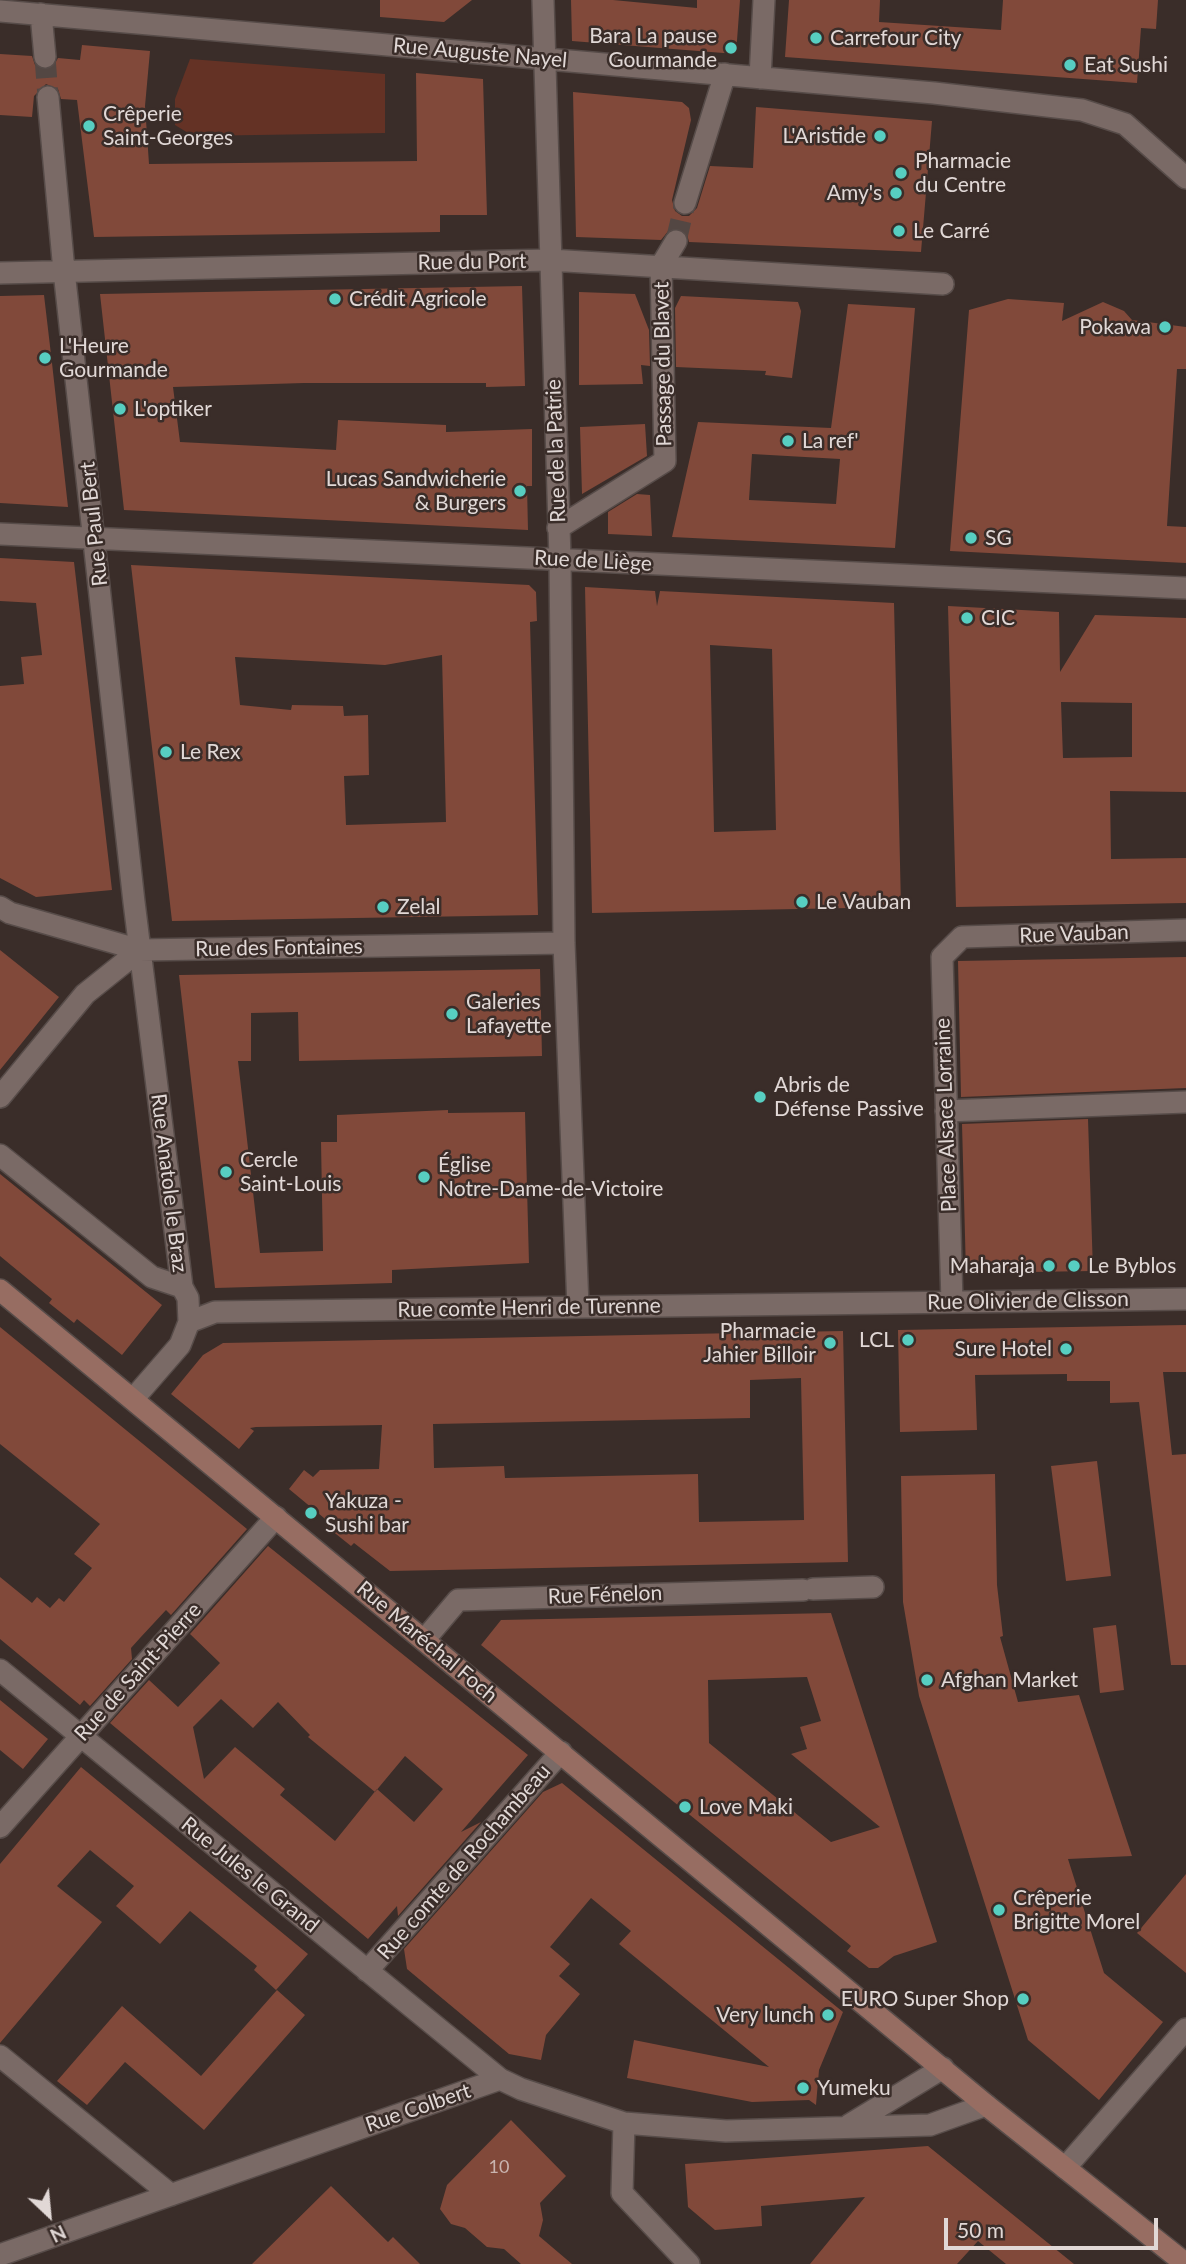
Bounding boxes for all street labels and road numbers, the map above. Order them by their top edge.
street label: Rue Auguste Nayel [392,33,568,73]
street label: Rue du Port [417,248,527,276]
street label: Passage du Blavet [649,281,677,447]
street label: Rue de la Patrie [541,379,571,523]
street label: Rue Paul Bert [75,460,113,588]
street label: Rue de Liège [533,545,653,577]
street label: Rue Vauban [1019,919,1129,949]
street label: Rue des Fontaines [195,934,363,962]
street label: Place Alsace Lorraine [930,1017,962,1213]
street label: Rue Anatole le Braz [146,1092,192,1274]
street label: Rue Olivier de Clisson [927,1287,1129,1315]
street label: Rue comte Henri de Turenne [397,1293,661,1323]
street label: Rue Maréchal Foch [352,1576,502,1708]
street label: Rue Fénelon [547,1580,663,1610]
street label: Rue de Saint-Pierre [69,1598,207,1746]
street label: Rue comte de Rochambeau [372,1759,556,1965]
street label: Rue Jules le Grand [176,1812,324,1938]
street label: Rue Colbert [362,2078,474,2138]

